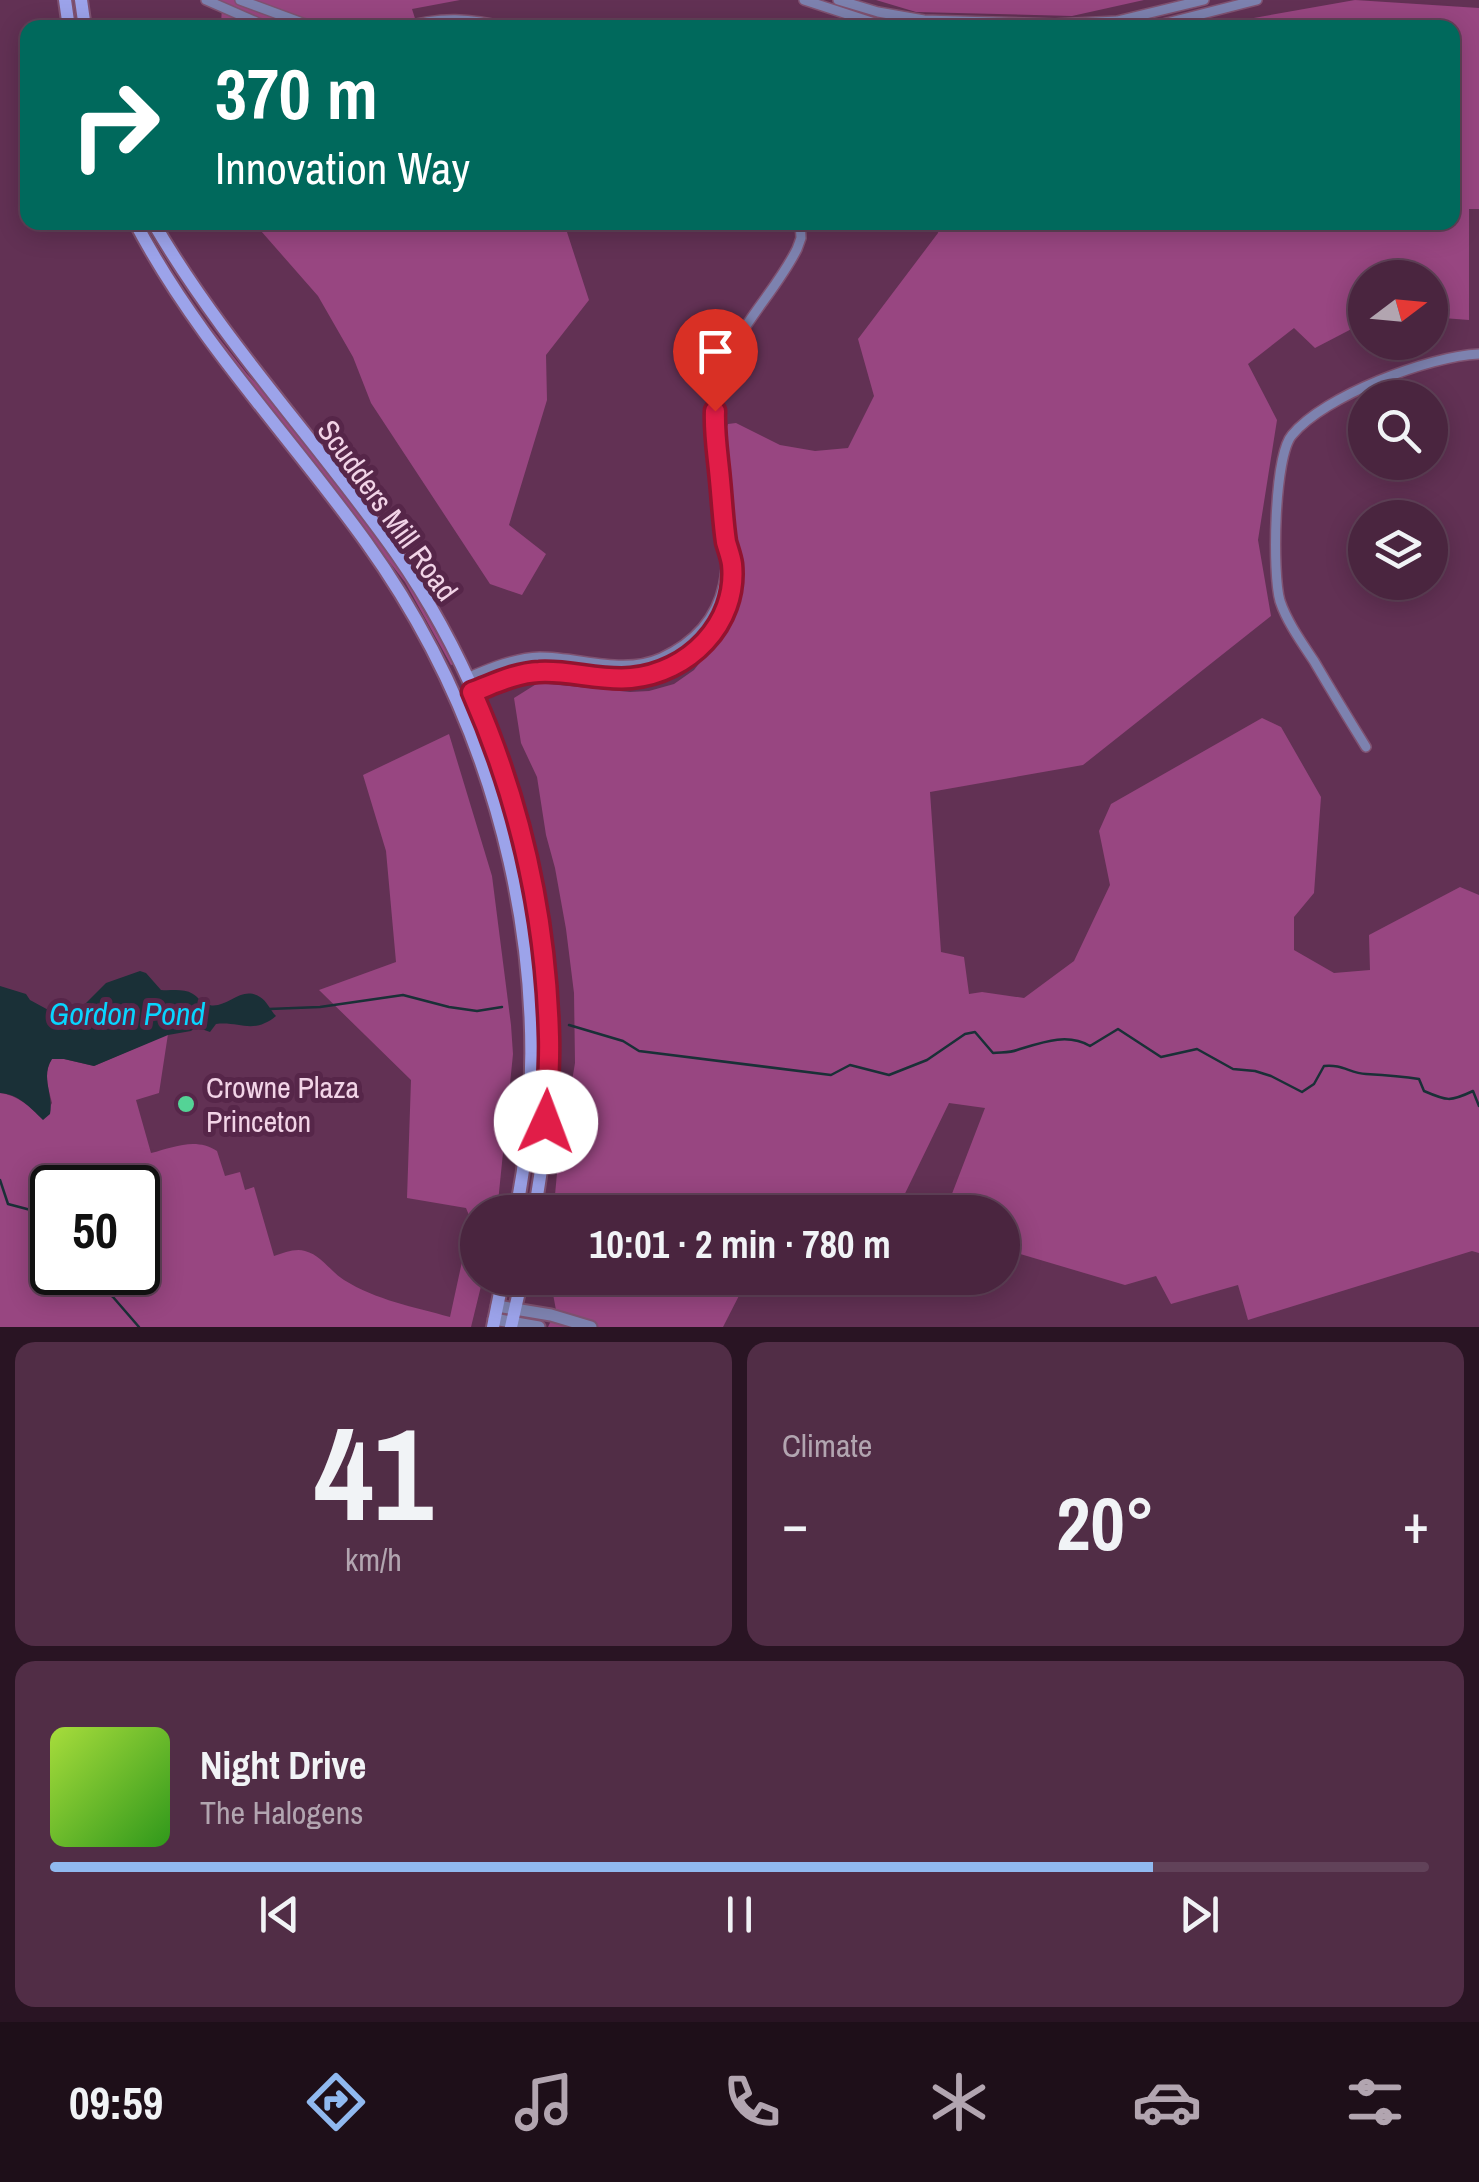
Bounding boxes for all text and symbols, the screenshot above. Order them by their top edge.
text: 370 m [215,47,378,141]
icon: right [50,60,180,190]
text: Innovation Way [215,137,470,198]
north arrow [1348,260,1448,360]
map controls [1348,260,1448,600]
pin [673,309,758,412]
icon: arrive [688,324,743,379]
button: search [1348,380,1448,480]
street label: Scudders Mill Road [309,411,467,609]
button: layers [1348,500,1448,600]
water label: Gordon Pond [49,992,205,1035]
place label: Crowne Plaza Princeton [206,1067,359,1141]
position arrow [494,1070,598,1174]
marker: Crowne Plaza Princeton [175,1093,197,1115]
speed limit sign: 50 [30,1165,160,1295]
text: 10:01 · 2 min · 780 m [589,1219,891,1270]
text: 41 [314,1385,433,1561]
text: Climate [782,1424,872,1467]
text: 20° [1056,1472,1155,1573]
text: − [782,1486,808,1560]
text: + [1403,1486,1429,1560]
text: km/h [345,1538,402,1581]
text: Night Drive [200,1740,366,1791]
text: The Halogens [200,1791,363,1834]
icon: previous [252,1887,307,1942]
icon: pause [712,1887,767,1942]
icon: next [1172,1887,1227,1942]
icon: directions [301,2067,371,2137]
icon: music [509,2067,579,2137]
icon: phone [717,2067,787,2137]
icon: climate [924,2067,994,2137]
icon: car [1132,2067,1202,2137]
icon: filters [1340,2067,1410,2137]
text: 09:59 [69,2072,163,2133]

